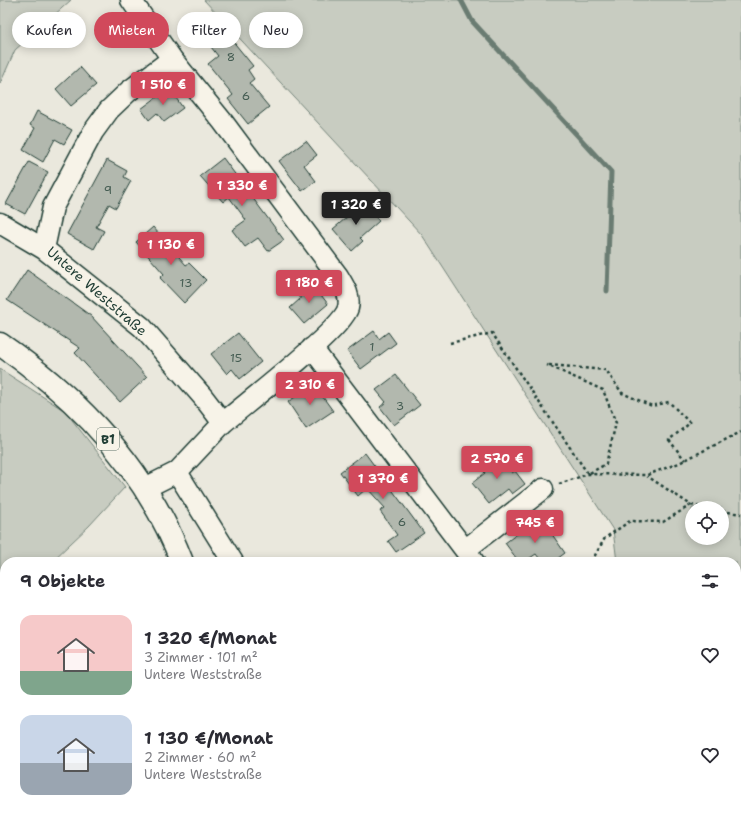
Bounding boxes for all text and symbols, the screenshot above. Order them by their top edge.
chip: Kaufen [12,12,86,48]
chip: Mieten [94,12,169,48]
chip: Filter [177,12,241,48]
chip: Neu [249,12,303,48]
house number: 8 [227,49,235,65]
pin: 1 510 € [126,72,200,106]
text: 1 510 € [140,76,186,93]
house number: 6 [242,88,250,104]
pin: 1 330 € [205,173,279,207]
text: 1 330 € [217,177,267,194]
house number: 9 [104,182,112,198]
pin: 1 320 € [319,192,393,226]
text: 1 320 € [331,196,381,213]
pin: 1 130 € [134,232,208,266]
text: 1 130 € [147,236,195,253]
street label: Untere Weststraße [43,243,151,340]
pin: 1 180 € [272,270,346,304]
text: 1 180 € [285,274,333,291]
house number: 13 [180,275,192,291]
house number: 1 [369,339,375,355]
house number: 15 [230,350,242,366]
pin: 2 310 € [273,372,347,406]
text: 2 310 € [285,376,335,393]
house number: 3 [396,398,404,414]
road number: B1 [97,428,119,450]
pin: 2 570 € [460,446,534,480]
text: 2 570 € [470,450,524,467]
pin: 1 370 € [346,466,420,500]
text: 1 370 € [358,470,408,487]
map controls [685,501,729,545]
button: locate [685,501,729,545]
pin: 745 € [507,510,563,544]
house number: 6 [398,514,406,530]
text: 745 € [515,514,555,531]
text: 9 Objekte [20,570,105,592]
icon: filters [699,570,721,592]
text: 1 320 €/Monat [144,627,277,649]
icon: home [52,631,100,679]
icon: heart [699,644,721,666]
text: 3 Zimmer · 101 m² [144,649,258,666]
text: Untere Weststraße [144,666,262,683]
text: 1 130 €/Monat [144,727,273,749]
icon: home [52,731,100,779]
icon: heart [699,744,721,766]
text: 2 Zimmer · 60 m² [144,749,256,766]
text: Untere Weststraße [144,766,262,783]

